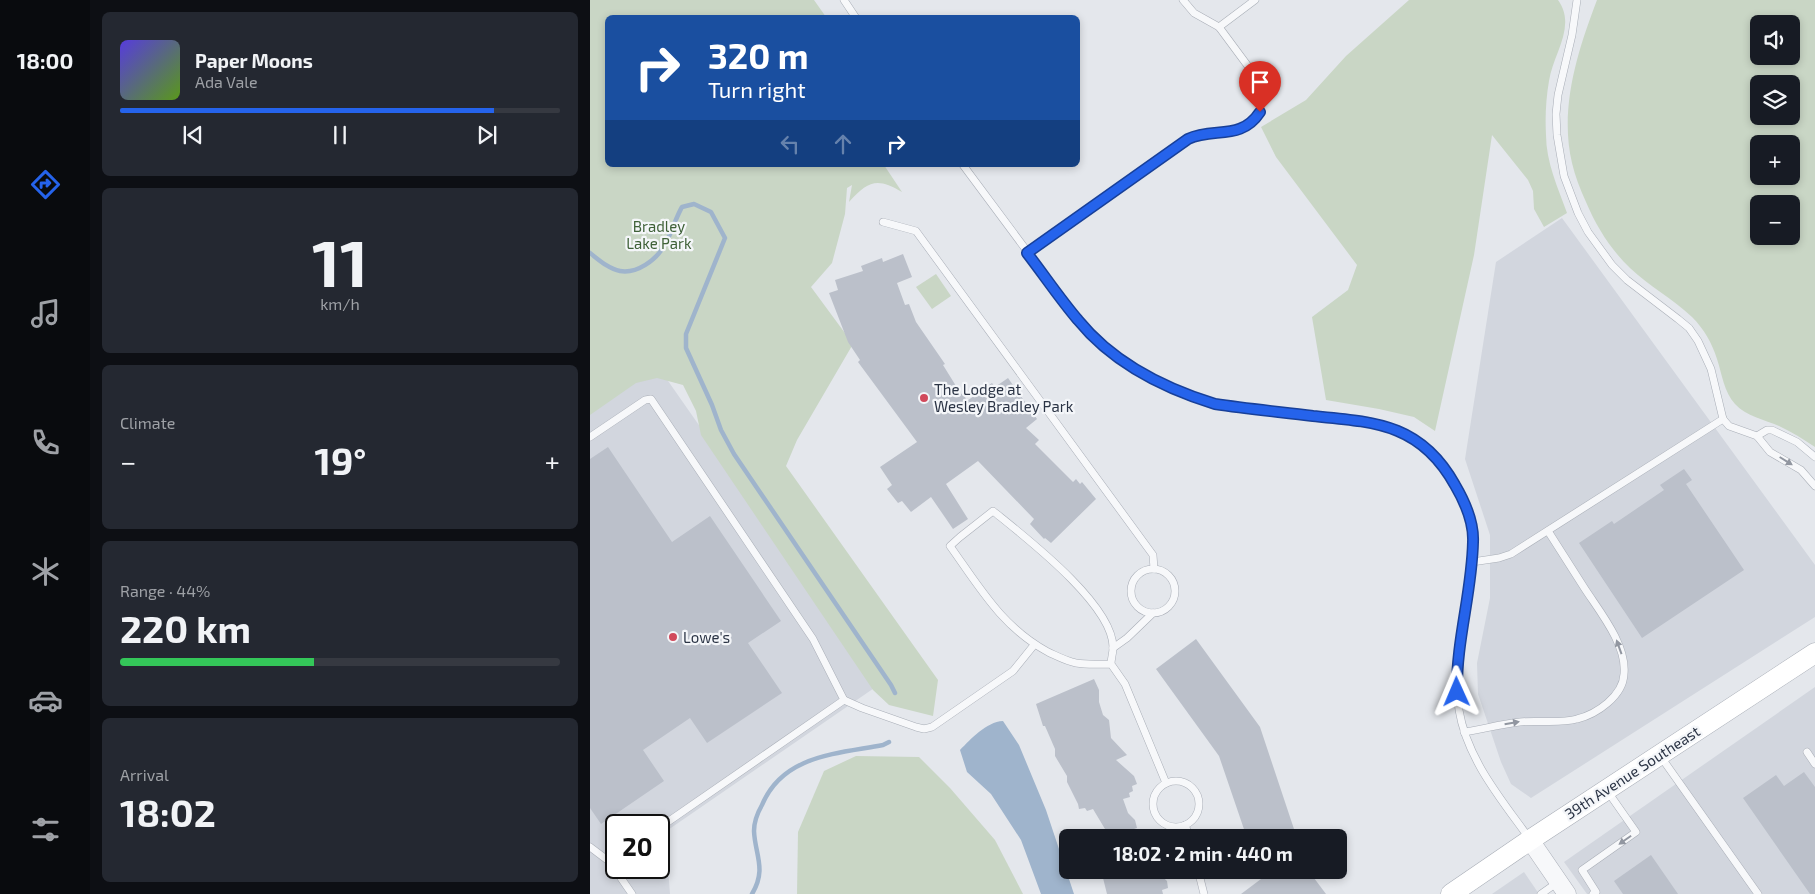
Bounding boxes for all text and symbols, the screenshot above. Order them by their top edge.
map controls [1750,15,1800,245]
button: sound [1750,15,1800,65]
text: 320 m [708,34,809,76]
icon: right [625,35,690,100]
text: 18:00 [17,47,73,73]
text: Paper Moons [195,49,313,72]
pin [1239,61,1281,112]
icon: arrive [1246,68,1274,96]
text: Ada Vale [195,72,258,91]
button: layers [1750,75,1800,125]
text: Turn right [708,76,806,102]
icon: previous [179,121,207,149]
icon: pause [326,121,354,149]
icon: next [473,121,501,149]
icon: left [776,130,804,158]
icon: ahead [829,130,857,158]
icon: right [882,130,910,158]
button: + [1750,135,1800,185]
icon: directions [28,167,63,202]
button: − [1750,195,1800,245]
park label: Bradley Lake Park [626,217,692,252]
text: 11 [312,222,368,300]
text: km/h [320,294,360,313]
icon: music [28,296,63,331]
place label: The Lodge at Wesley Bradley Park [934,380,1074,415]
marker: The Lodge at Wesley Bradley Park [918,392,930,404]
text: Climate [120,413,175,432]
icon: phone [28,425,63,460]
text: 19° [315,437,366,483]
text: − [120,444,136,478]
text: + [545,444,560,478]
one-way arrow [1780,456,1793,466]
icon: climate [28,554,63,589]
text: Range · 44% [120,581,210,600]
text: 220 km [120,605,251,651]
place label: Lowe's [683,628,730,646]
marker: Lowe's [667,631,679,643]
one-way arrow [1615,639,1622,654]
position arrow [1430,665,1482,717]
icon: car [28,683,63,718]
one-way arrow [1504,719,1520,727]
street label: 39th Avenue Southeast [1561,721,1703,822]
text: Arrival [120,765,169,784]
text: 18:02 [120,789,216,835]
icon: filters [28,812,63,847]
speed limit sign: 20 [605,814,670,879]
one-way arrow [1618,835,1632,845]
text: 18:02 · 2 min · 440 m [1113,842,1293,865]

